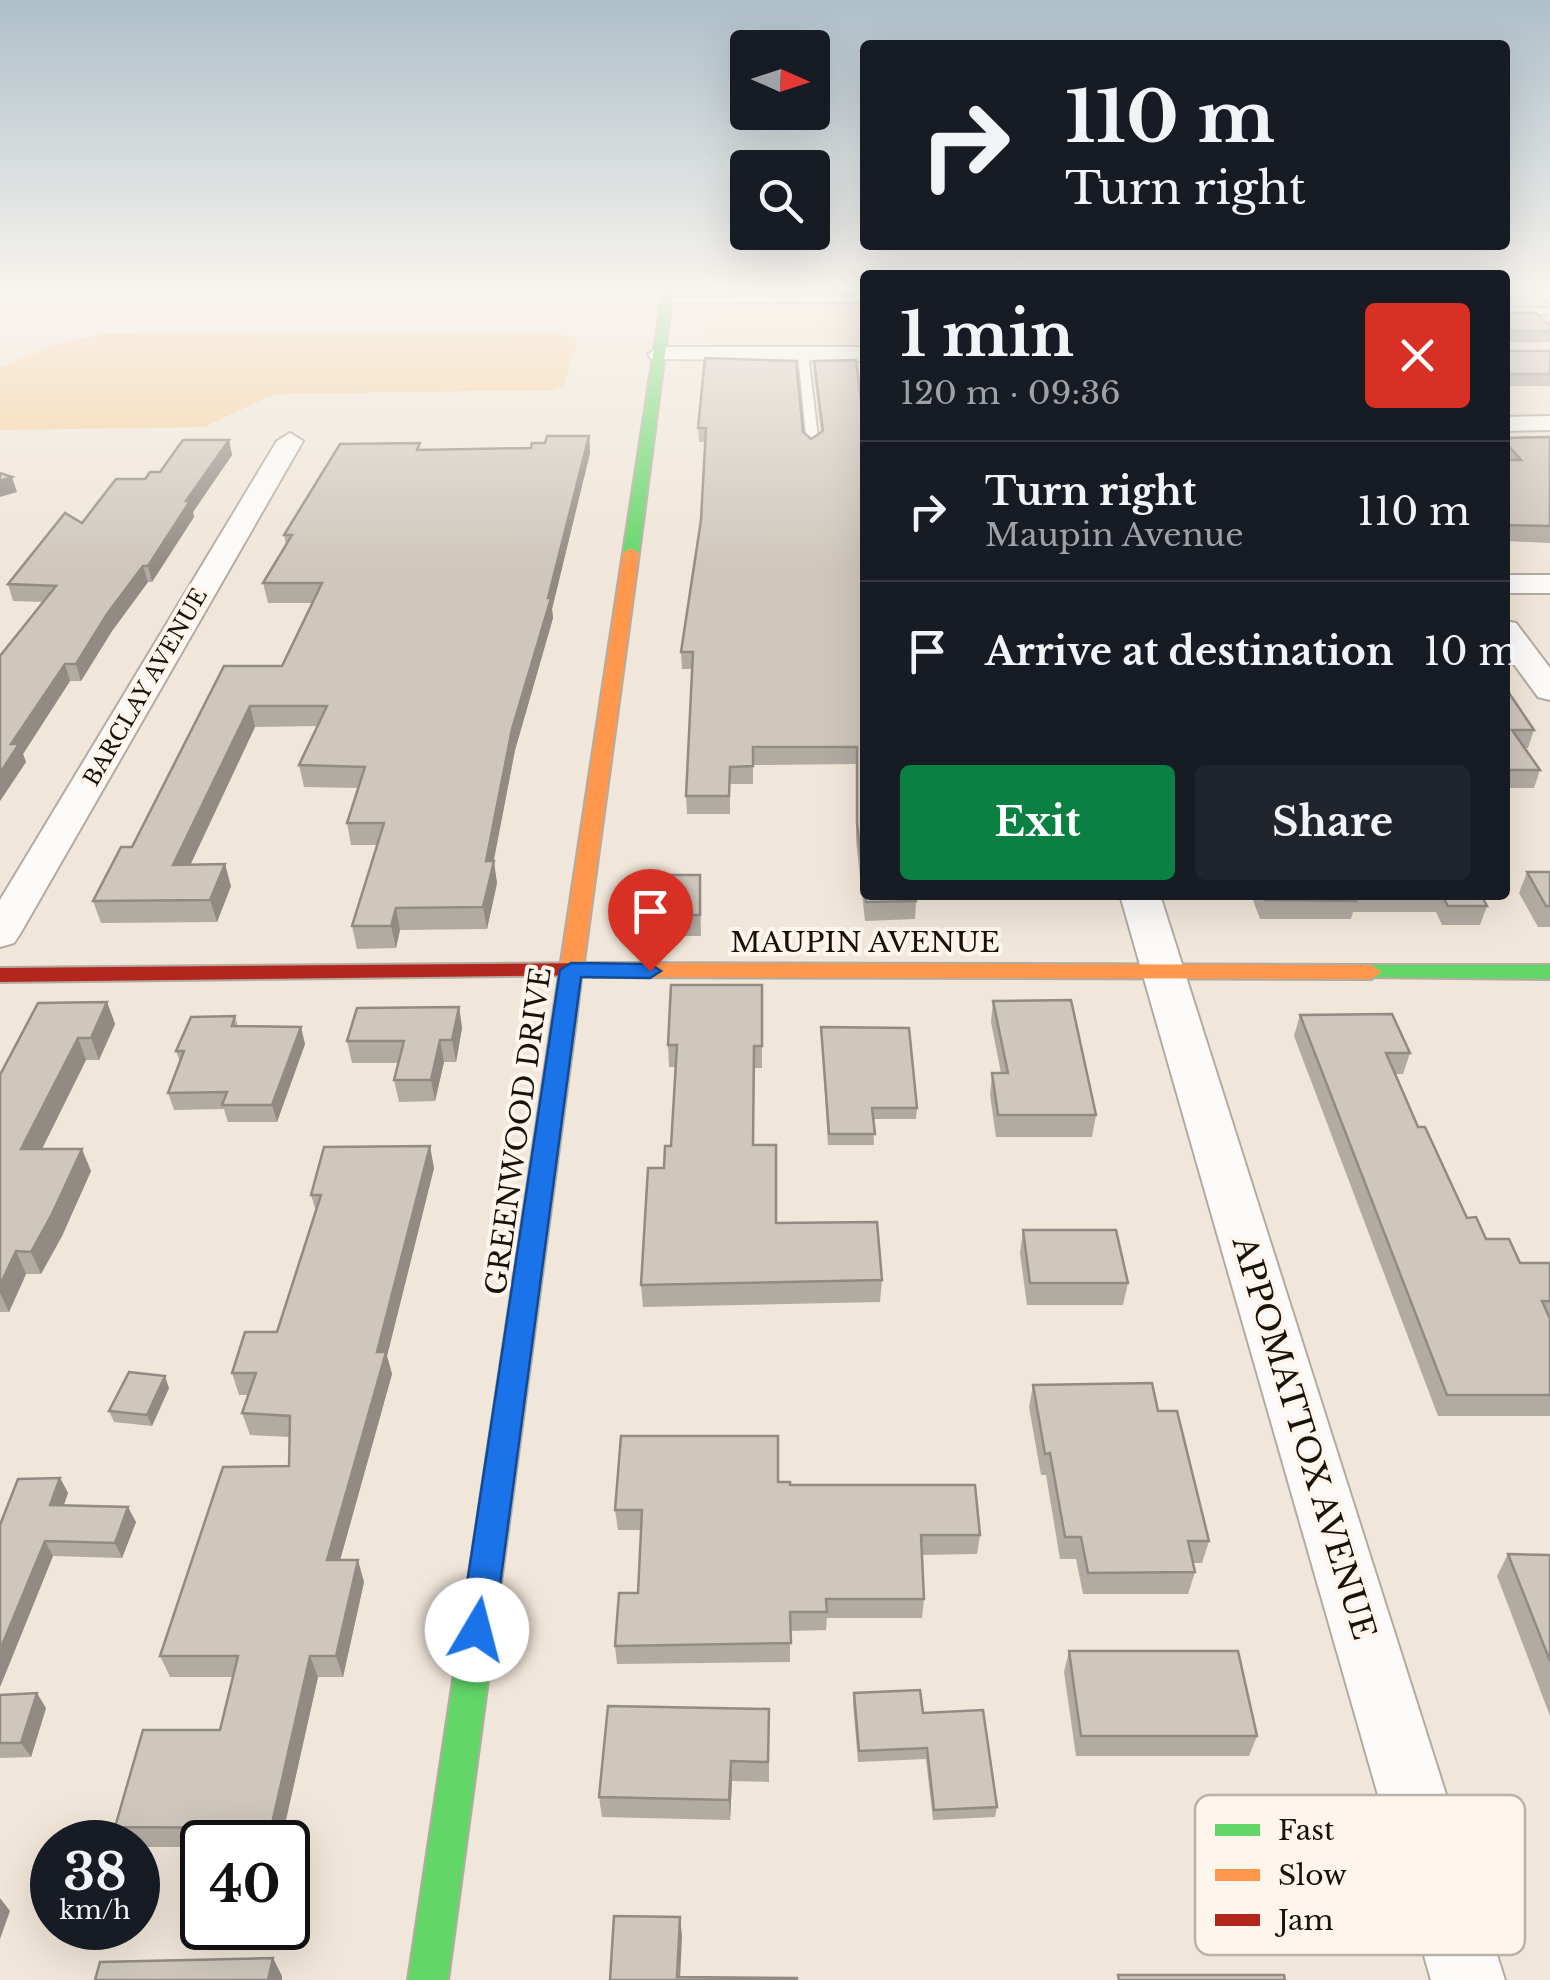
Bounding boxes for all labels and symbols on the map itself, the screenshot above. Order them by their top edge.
north arrow [730,30,830,130]
street label: BARCLAY AVENUE [78,584,213,791]
pin [608,869,693,972]
street label: MAUPIN AVENUE [730,925,1000,960]
street label: GREENWOOD DRIVE [478,965,559,1297]
street label: APPOMATTOX AVENUE [1223,1231,1384,1644]
position arrow [425,1578,529,1682]
legend [1195,1795,1525,1955]
text: Fast [1278,1813,1335,1848]
speed limit sign: 40 [180,1820,310,1950]
text: Slow [1278,1858,1347,1893]
text: Jam [1274,1903,1334,1938]

